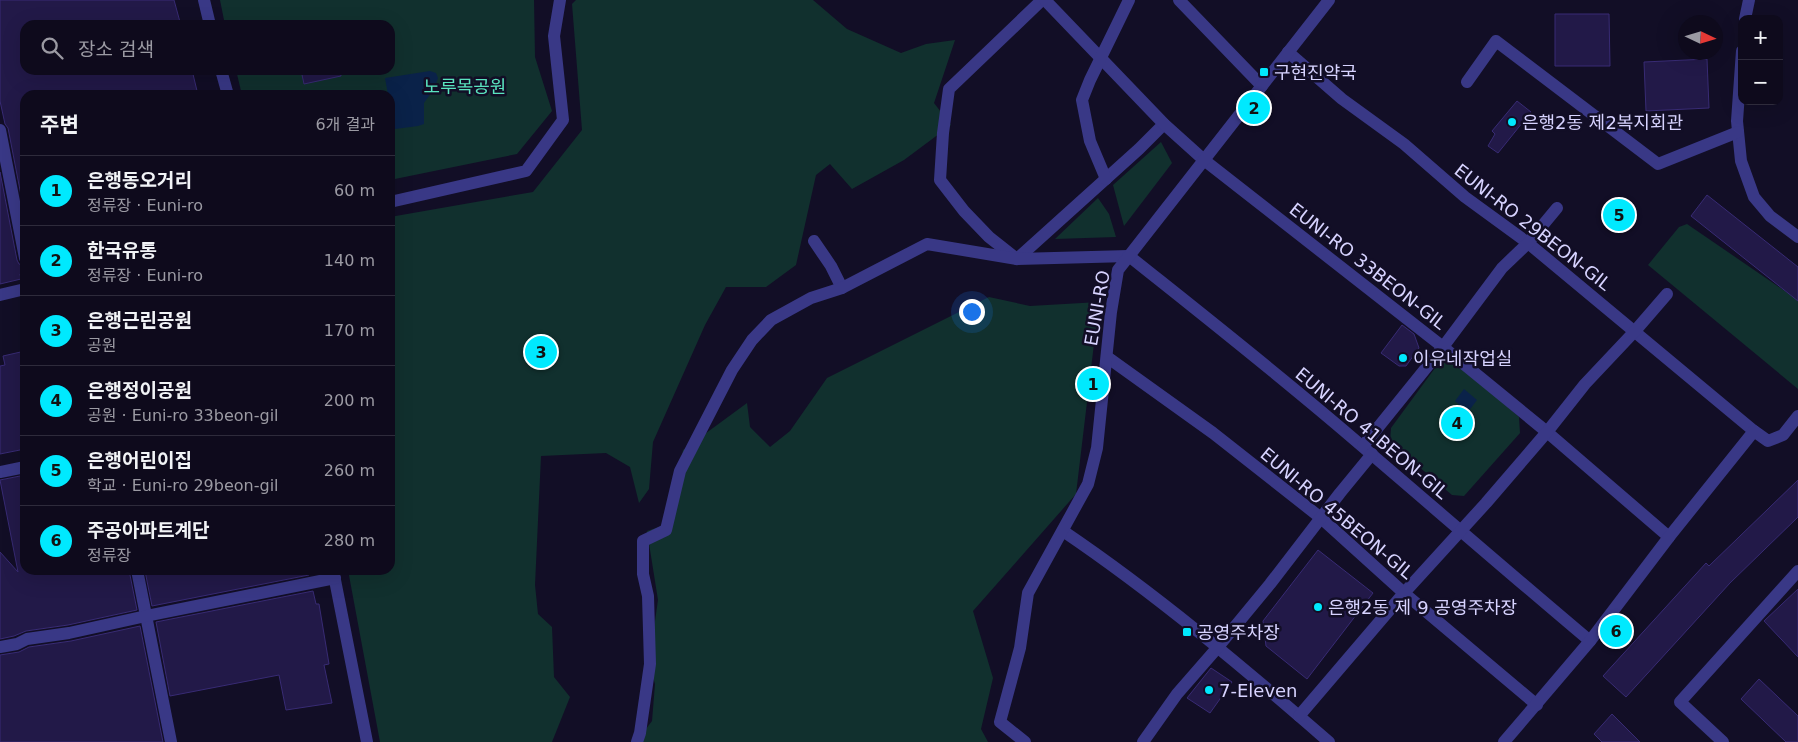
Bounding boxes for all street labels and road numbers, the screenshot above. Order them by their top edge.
street label: EUNI-RO 29BEON-GIL [1451,159,1615,295]
street label: EUNI-RO 33BEON-GIL [1286,198,1450,334]
street label: EUNI-RO [1080,269,1114,347]
street label: EUNI-RO 41BEON-GIL [1291,363,1453,503]
street label: EUNI-RO 45BEON-GIL [1256,443,1418,583]

